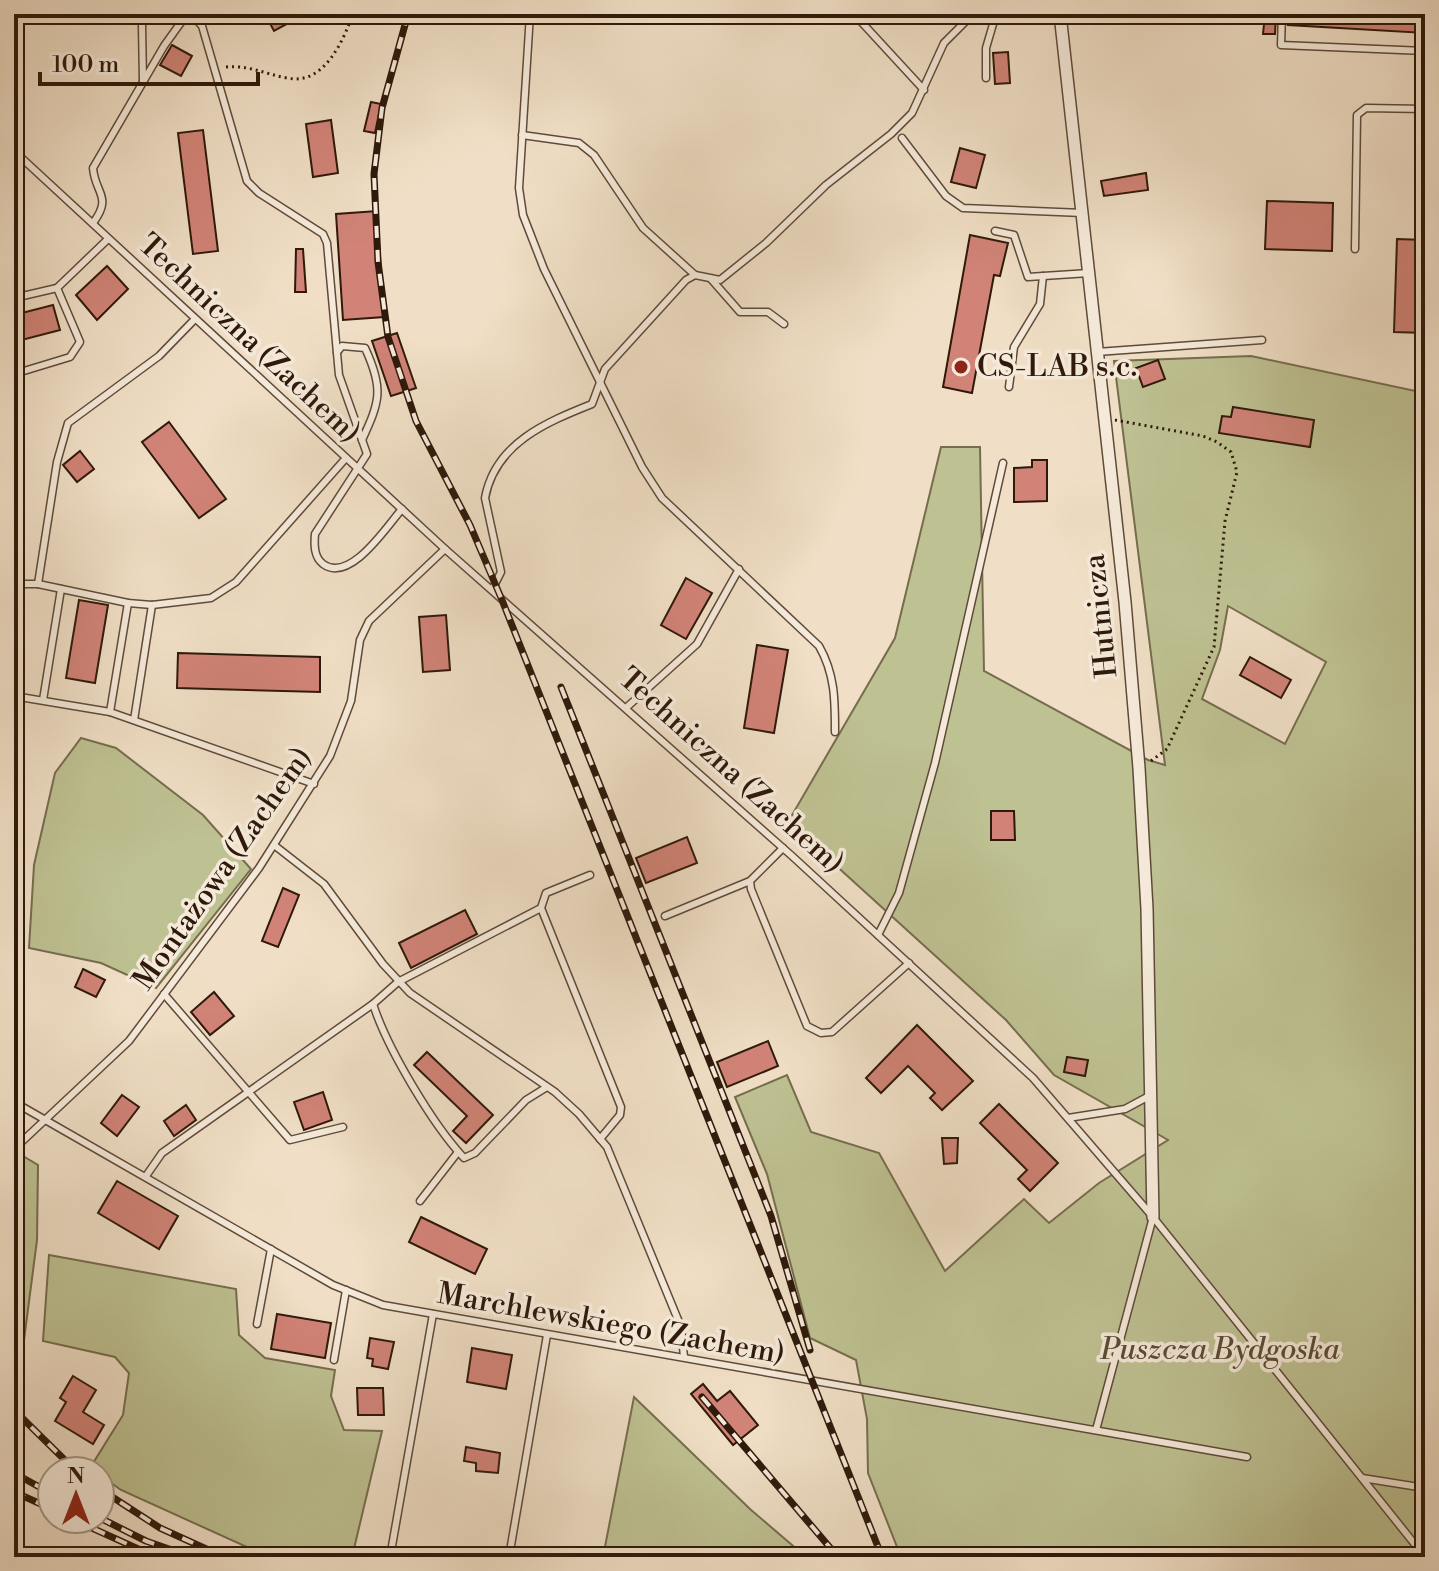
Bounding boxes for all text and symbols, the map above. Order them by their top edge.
scale bar [40,36,258,86]
text: 100 m [52,50,119,80]
street label: Techniczna (Zachem) [130,226,368,452]
place label: CS-LAB s.c. [977,348,1137,386]
marker: CS-LAB s.c. [952,358,970,376]
street label: Hutnicza [1076,551,1126,680]
street label: Techniczna (Zachem) [610,660,852,882]
street label: Montażowa (Zachem) [125,740,321,998]
street label: Marchlewskiego (Zachem) [434,1275,788,1373]
park label: Puszcza Bydgoska [1099,1331,1340,1369]
north arrow [36,1455,116,1535]
text: N [67,1463,85,1490]

